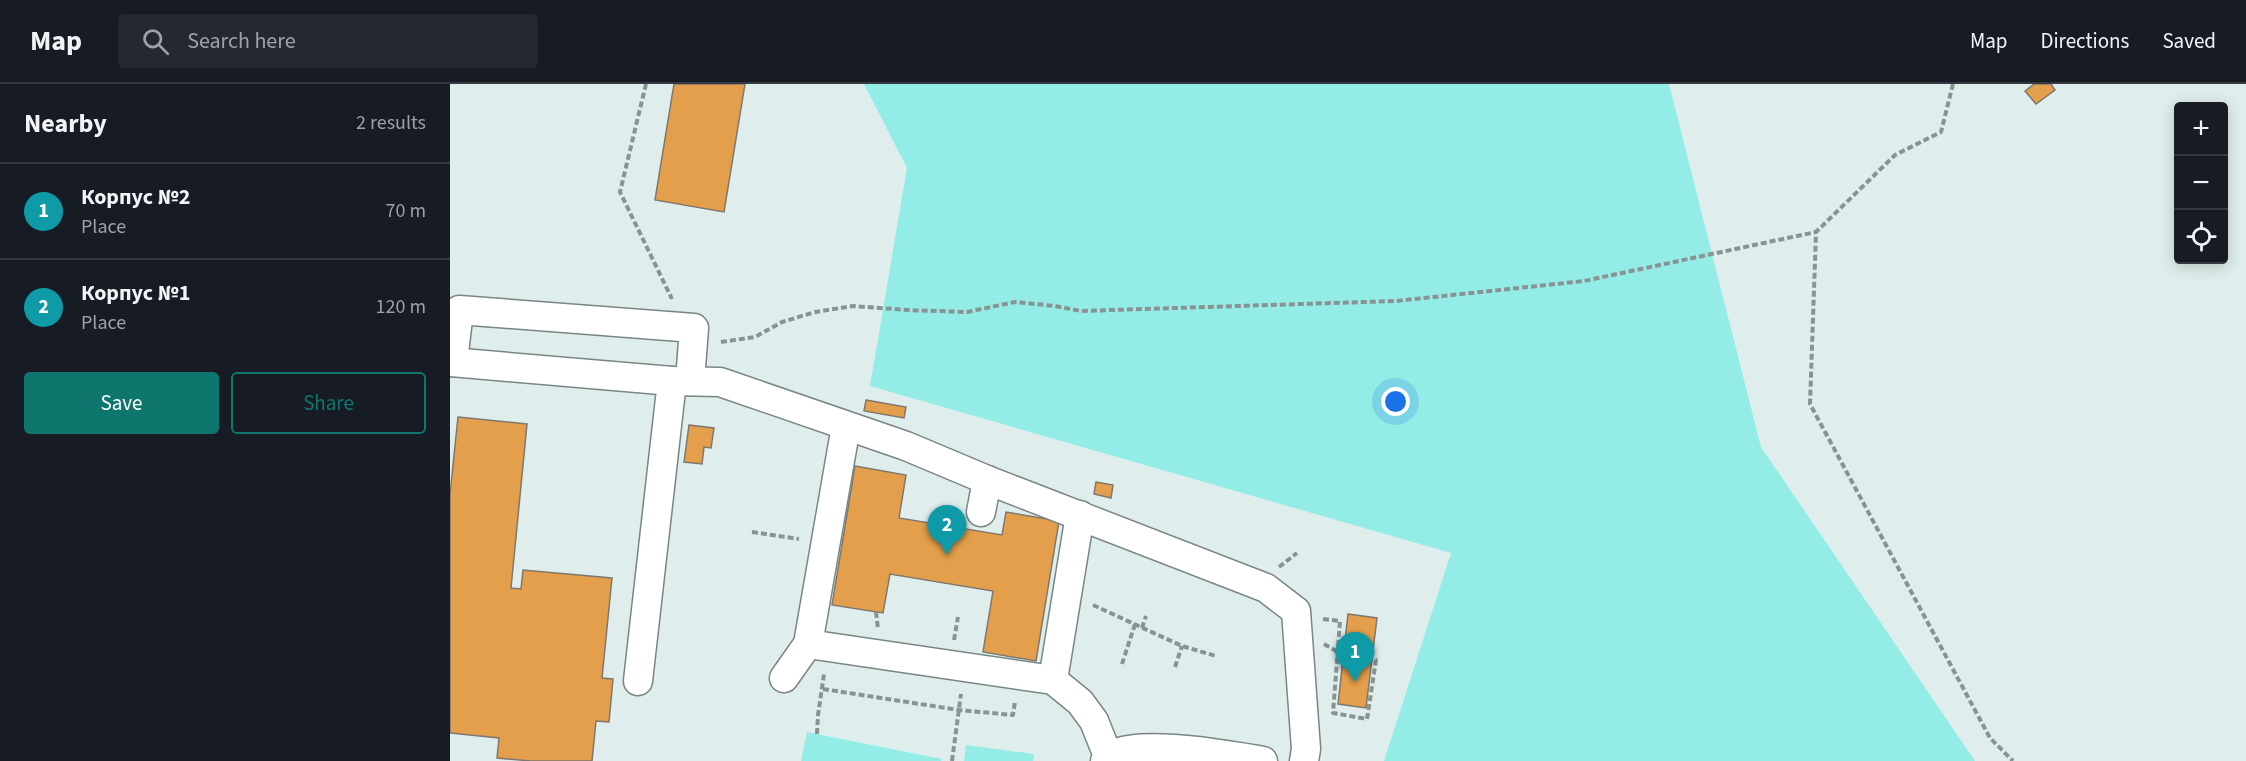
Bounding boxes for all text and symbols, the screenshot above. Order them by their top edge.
search box [118,14,538,68]
text: Map [30,21,82,61]
icon: search [139,25,172,58]
text: Search here [187,25,296,57]
text: Map [1970,26,2008,56]
text: Directions [2041,26,2129,56]
text: Saved [2162,26,2216,56]
map controls [2174,102,2228,264]
button: + [2174,102,2228,156]
text: Nearby [24,105,107,142]
text: 2 results [356,109,426,137]
button: − [2174,156,2228,210]
text: Корпус №2 [81,181,190,213]
text: 1 [38,197,49,225]
text: 70 m [386,197,426,225]
button: locate [2174,210,2228,264]
text: Place [81,213,126,241]
text: Корпус №1 [81,277,190,309]
text: 2 [38,293,49,321]
text: 120 m [376,293,426,321]
text: Place [81,309,126,337]
button: Save [24,372,219,434]
button: Share [231,372,426,434]
your location [1381,387,1410,416]
pin: 2 [928,506,966,555]
pin: 1 [1336,632,1374,682]

